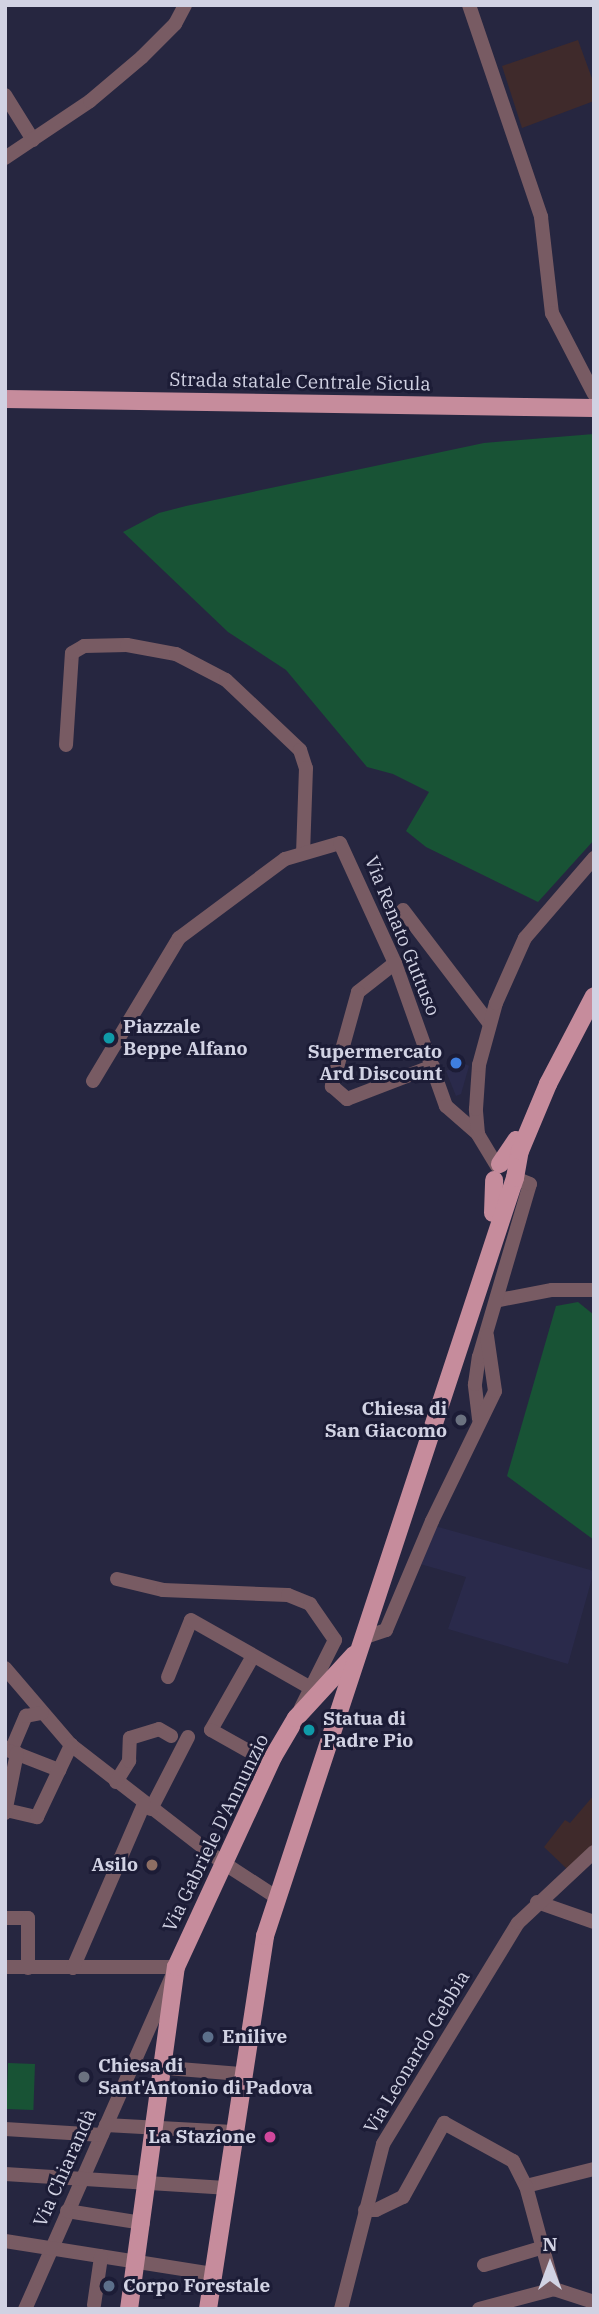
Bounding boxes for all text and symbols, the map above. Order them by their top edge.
street label: Strada statale Centrale Sicula [169,368,431,396]
street label: Via Renato Guttuso [360,853,444,1019]
place label: Piazzale Beppe Alfano [123,1016,248,1060]
marker: Piazzale Beppe Alfano [101,1030,117,1046]
place label: Supermercato Ard Discount [308,1041,442,1085]
marker: Supermercato Ard Discount [448,1055,464,1071]
place label: Chiesa di San Giacomo [325,1398,447,1442]
marker: Chiesa di San Giacomo [453,1412,469,1428]
place label: Statua di Padre Pio [323,1708,413,1752]
marker: Statua di Padre Pio [301,1722,317,1738]
street label: Via Gabriele D'Annunzio [158,1730,274,1936]
place label: Asilo [91,1854,138,1876]
marker: Asilo [144,1857,160,1873]
street label: Via Leonardo Gebbia [359,1967,475,2137]
place label: Enilive [222,2026,287,2048]
marker: Enilive [200,2029,216,2045]
place label: Chiesa di Sant'Antonio di Padova [98,2055,313,2099]
marker: Chiesa di Sant'Antonio di Padova [76,2069,92,2085]
street label: Via Chiarandà [29,2106,101,2230]
place label: La Stazione [148,2126,256,2148]
marker: La Stazione [262,2129,278,2145]
north arrow [515,2230,585,2300]
text: N [542,2232,558,2256]
place label: Corpo Forestale [123,2275,270,2297]
marker: Corpo Forestale [101,2278,117,2294]

